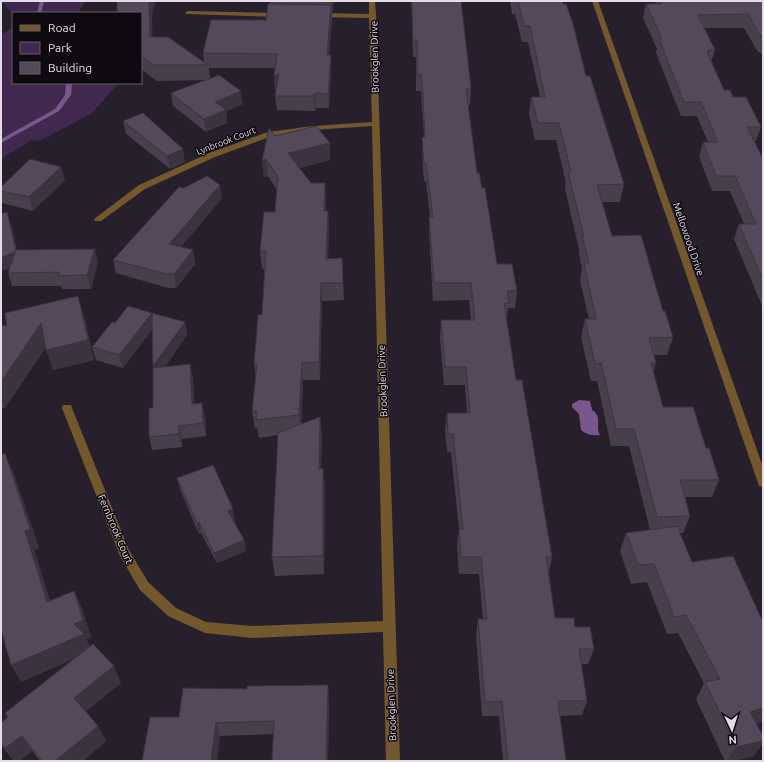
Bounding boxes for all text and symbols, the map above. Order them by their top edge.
legend [12,12,142,84]
text: Road [48,21,76,34]
street label: Brookglen Drive [368,21,381,93]
text: Park [48,41,72,54]
text: Building [48,61,92,74]
street label: Lynbrook Court [195,125,257,157]
street label: Mellowood Drive [671,201,706,277]
street label: Brookglen Drive [376,345,389,417]
street label: Fernbrook Court [96,493,135,566]
street label: Brookglen Drive [385,669,398,741]
north arrow [712,710,752,750]
text: N [728,734,737,746]

